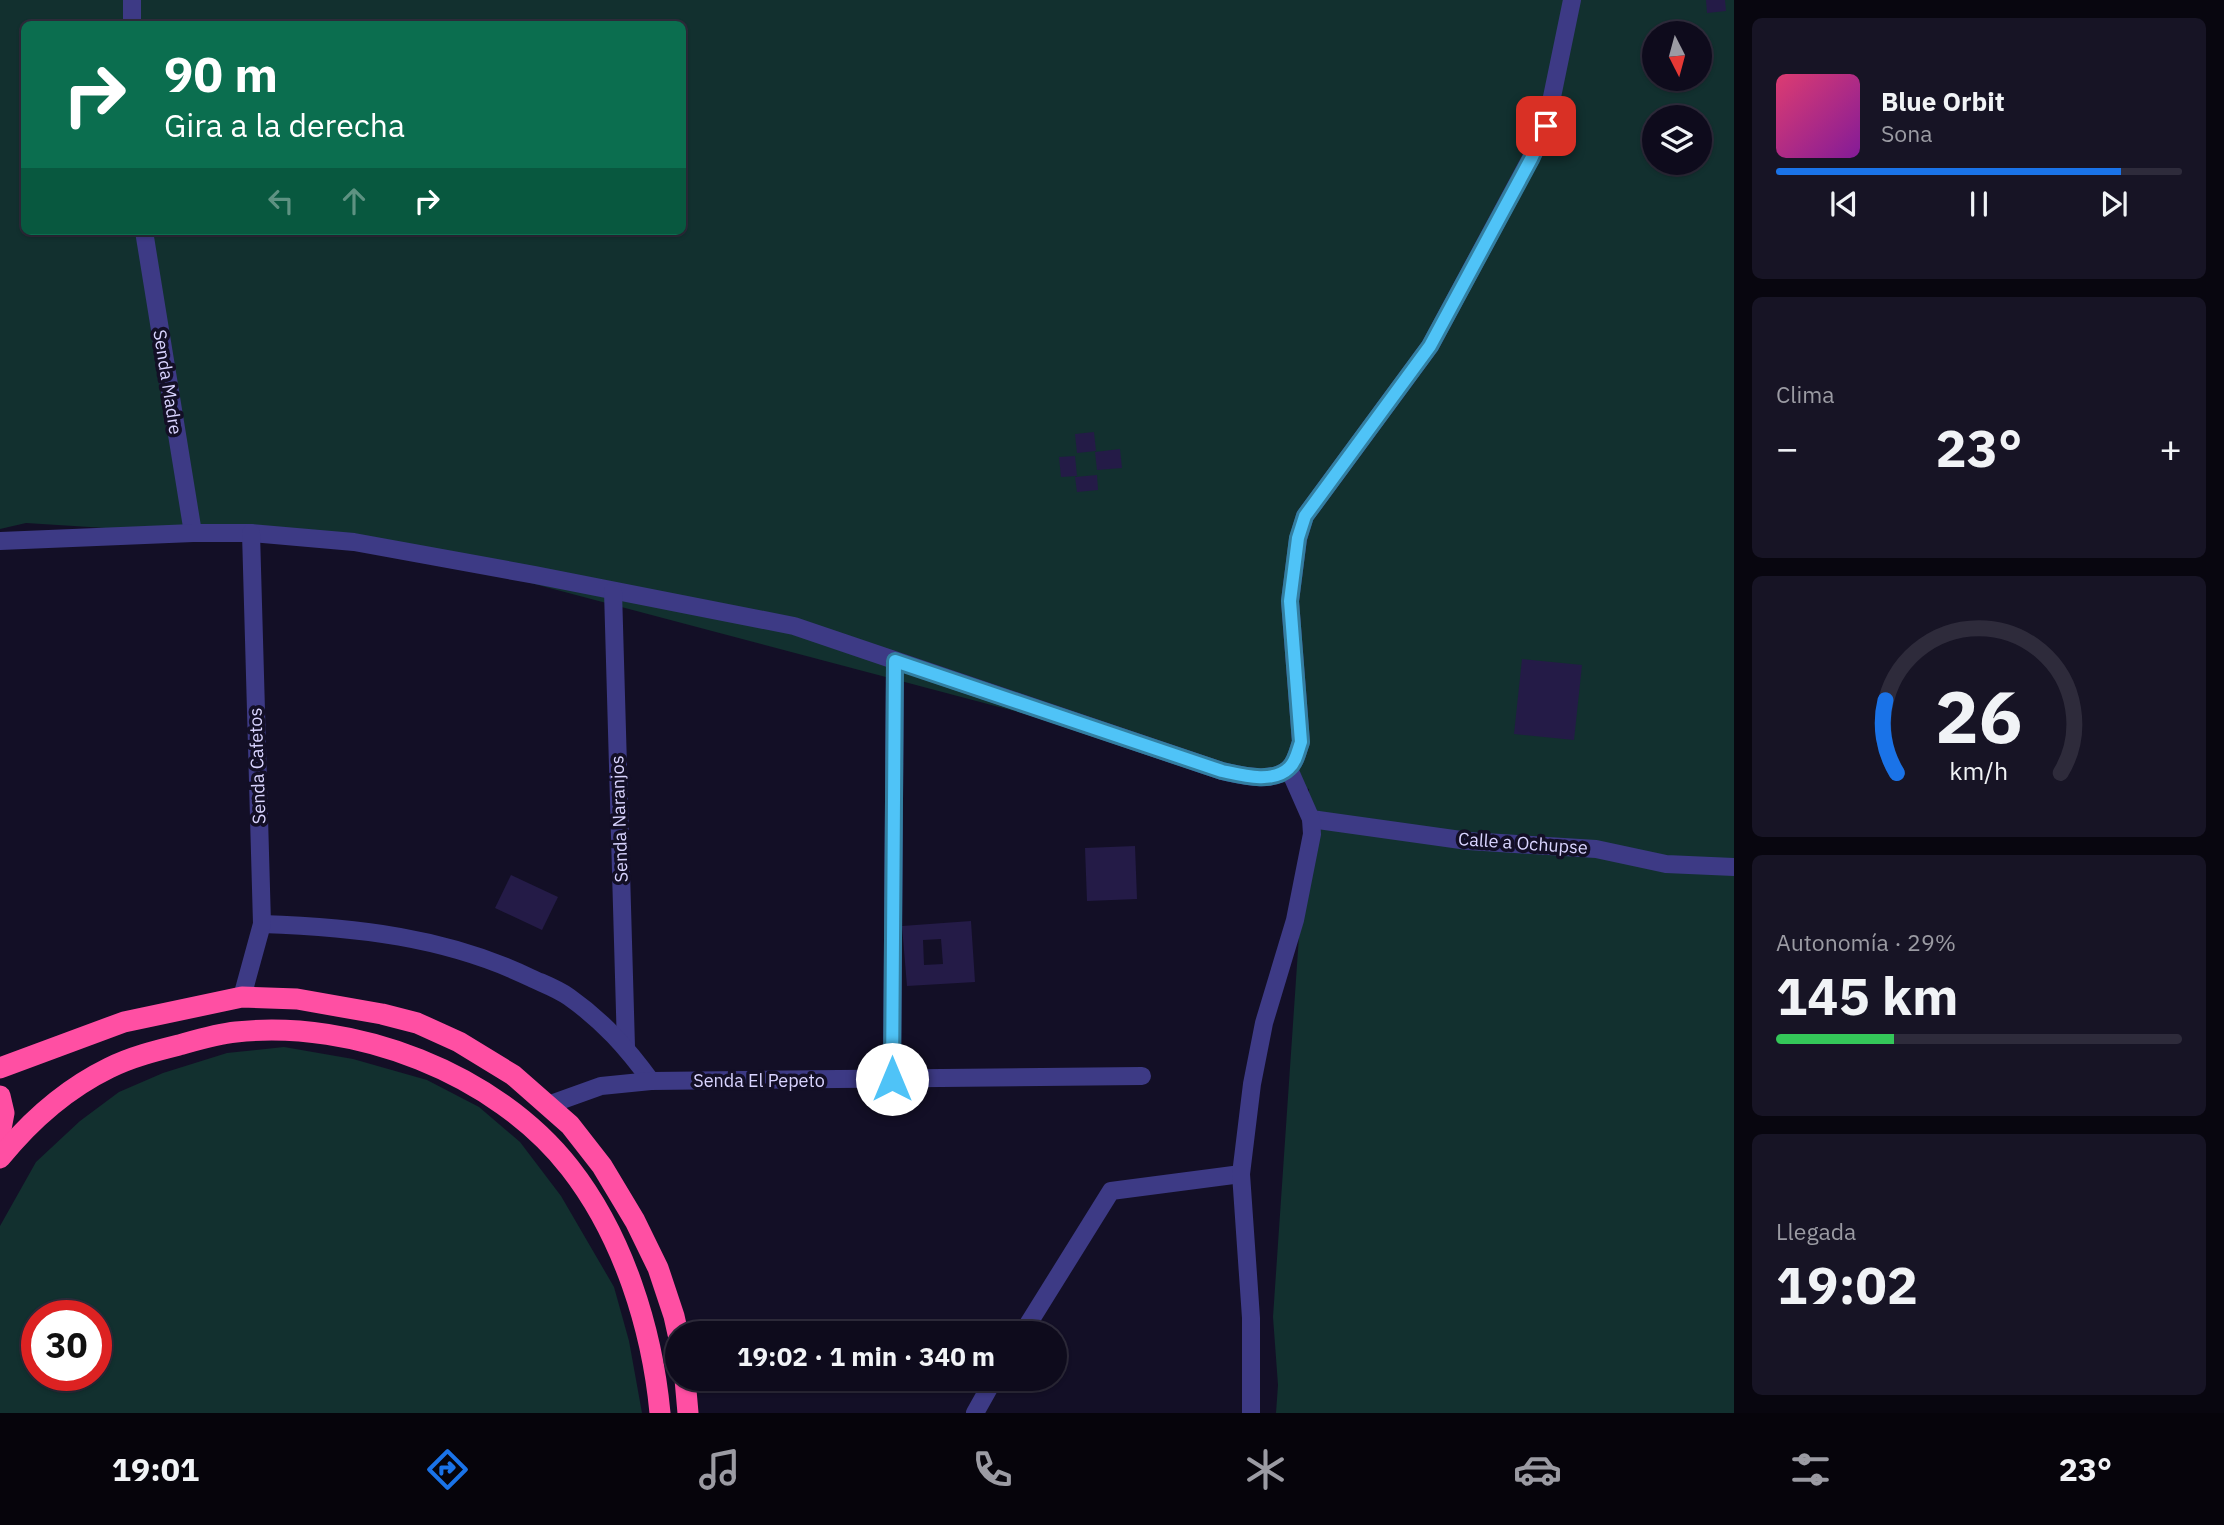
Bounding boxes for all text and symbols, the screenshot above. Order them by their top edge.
north arrow [1642,21,1712,91]
map controls [1642,21,1712,175]
text: 90 m [164,42,278,105]
icon: right [49,49,140,140]
text: Blue Orbit [1881,84,2005,118]
pin [1516,96,1576,156]
text: Gira a la derecha [164,104,405,146]
button: layers [1642,105,1712,175]
icon: arrive [1527,107,1565,145]
text: Sona [1881,118,1933,148]
icon: left [262,182,300,220]
icon: ahead [335,182,373,220]
icon: right [408,182,446,220]
icon: previous [1825,185,1863,223]
icon: pause [1960,185,1998,223]
icon: next [2095,185,2133,223]
street label: Senda Madre [148,328,188,436]
text: Clima [1776,379,1835,409]
text: 23° [1936,414,2022,481]
text: − [1776,423,1799,472]
text: + [2159,423,2182,472]
text: 26 [1935,668,2023,763]
street label: Senda Cafetos [243,707,271,825]
text: km/h [1950,753,2008,786]
street label: Senda Naranjos [605,755,633,883]
street label: Calle a Ochupse [1457,827,1589,859]
text: Autonomía · 29% [1776,927,1956,957]
text: 145 km [1776,962,1958,1029]
position arrow [855,1042,929,1116]
street label: Senda El Pepeto [693,1069,825,1092]
text: Llegada [1776,1216,1856,1246]
text: 19:02 [1776,1251,1918,1318]
speed limit sign: 30 [21,1300,112,1391]
text: 19:02 · 1 min · 340 m [737,1339,995,1373]
icon: directions [423,1445,472,1494]
icon: music [695,1445,744,1494]
icon: phone [968,1445,1017,1494]
icon: climate [1241,1445,1290,1494]
icon: car [1513,1445,1562,1494]
icon: filters [1786,1445,1835,1494]
text: 19:01 [112,1448,199,1490]
text: 23° [2059,1448,2112,1490]

